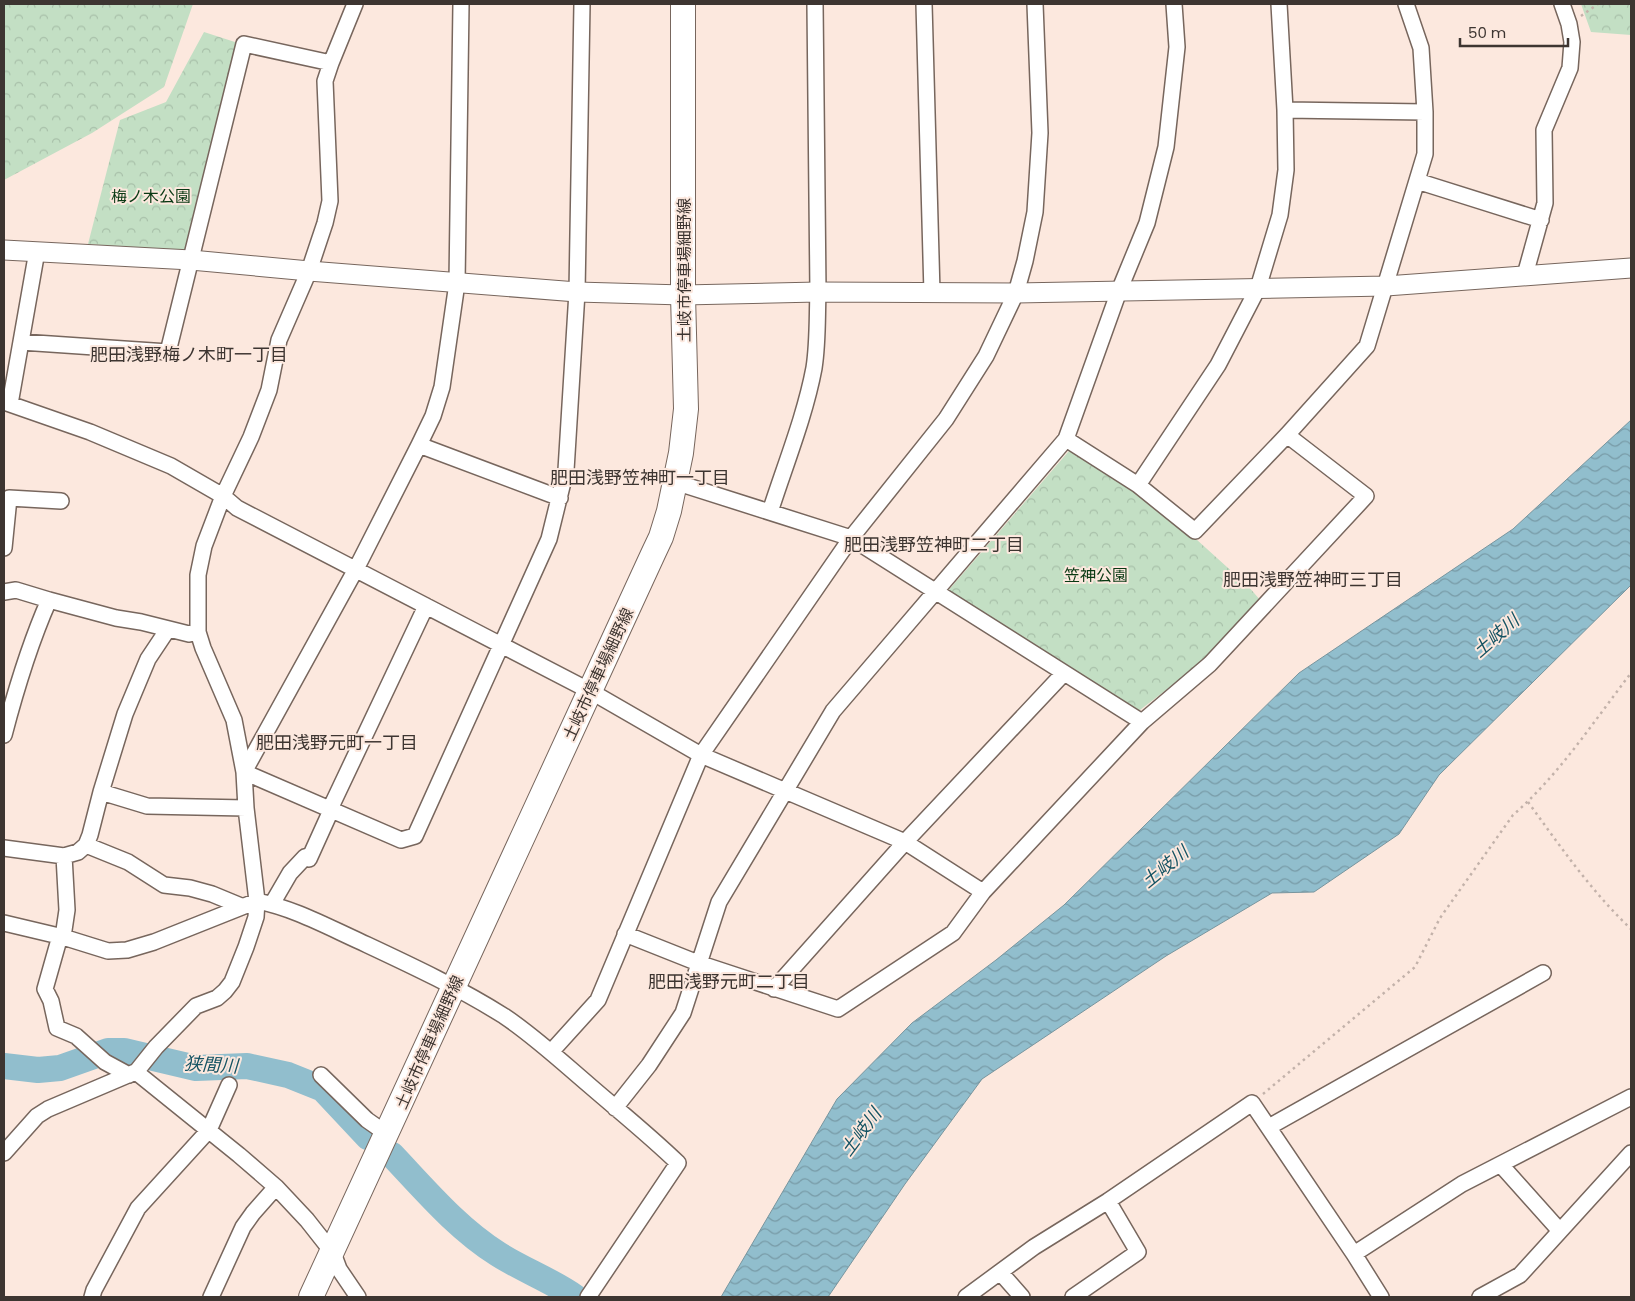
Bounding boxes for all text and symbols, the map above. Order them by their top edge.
scale bar [1460,15,1568,47]
text: 50 m [1468,22,1506,43]
park label: 梅ノ木公園 [111,185,191,208]
street label: 土岐市停車場細野線 [673,198,696,342]
district label: 肥田浅野梅ノ木町一丁目 [90,342,288,367]
district label: 肥田浅野笠神町一丁目 [550,465,730,490]
district label: 肥田浅野笠神町二丁目 [844,532,1024,557]
park label: 笠神公園 [1064,564,1128,587]
district label: 肥田浅野笠神町三丁目 [1223,567,1403,592]
street label: 土岐市停車場細野線 [558,604,639,744]
water label: 土岐川 [1467,607,1526,663]
district label: 肥田浅野元町一丁目 [256,730,418,755]
water label: 土岐川 [1136,839,1195,893]
district label: 肥田浅野元町二丁目 [648,969,810,994]
street label: 土岐市停車場細野線 [390,972,469,1113]
water label: 狭間川 [183,1051,241,1079]
water label: 土岐川 [834,1101,888,1161]

